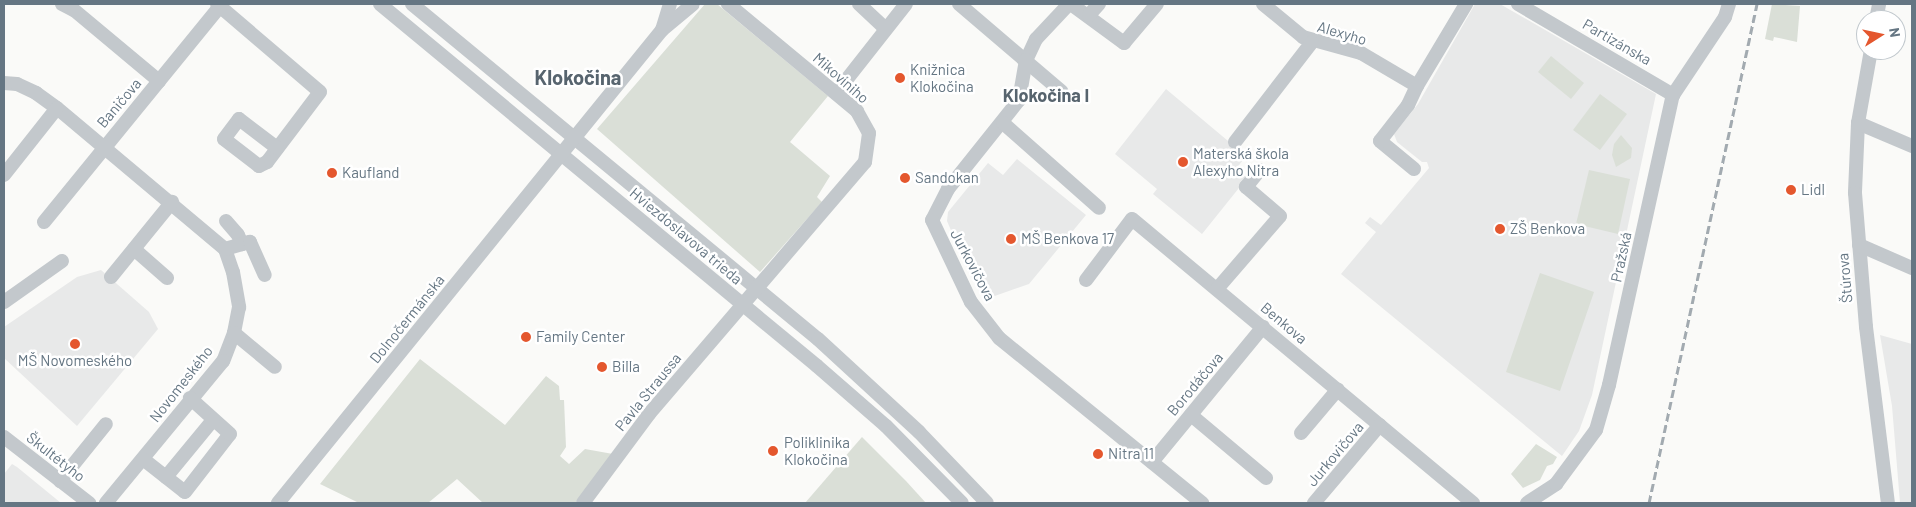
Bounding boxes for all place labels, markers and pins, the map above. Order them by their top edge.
place label: Knižnica Klokočina [910,60,974,95]
marker: Knižnica Klokočina [894,72,906,84]
place label: Materská škola Alexyho Nitra [1193,144,1289,179]
marker: Materská škola Alexyho Nitra [1177,156,1189,168]
place label: Kaufland [342,164,399,182]
marker: Kaufland [326,167,338,179]
place label: Sandokan [915,169,979,187]
marker: Sandokan [899,172,911,184]
place label: Lidl [1801,181,1825,199]
marker: Lidl [1785,184,1797,196]
place label: ZŠ Benkova [1510,220,1585,238]
marker: ZŠ Benkova [1494,223,1506,235]
place label: MŠ Benkova 17 [1021,230,1114,248]
marker: MŠ Benkova 17 [1005,233,1017,245]
place label: Family Center [536,328,625,346]
marker: Family Center [520,331,532,343]
marker: MŠ Novomeského [69,338,81,350]
place label: MŠ Novomeského [18,352,132,370]
place label: Billa [612,358,640,376]
marker: Billa [596,361,608,373]
place label: Poliklinika Klokočina [784,433,850,468]
marker: Poliklinika Klokočina [766,444,780,458]
place label: Nitra 11 [1108,445,1154,463]
marker: Nitra 11 [1092,448,1104,460]

